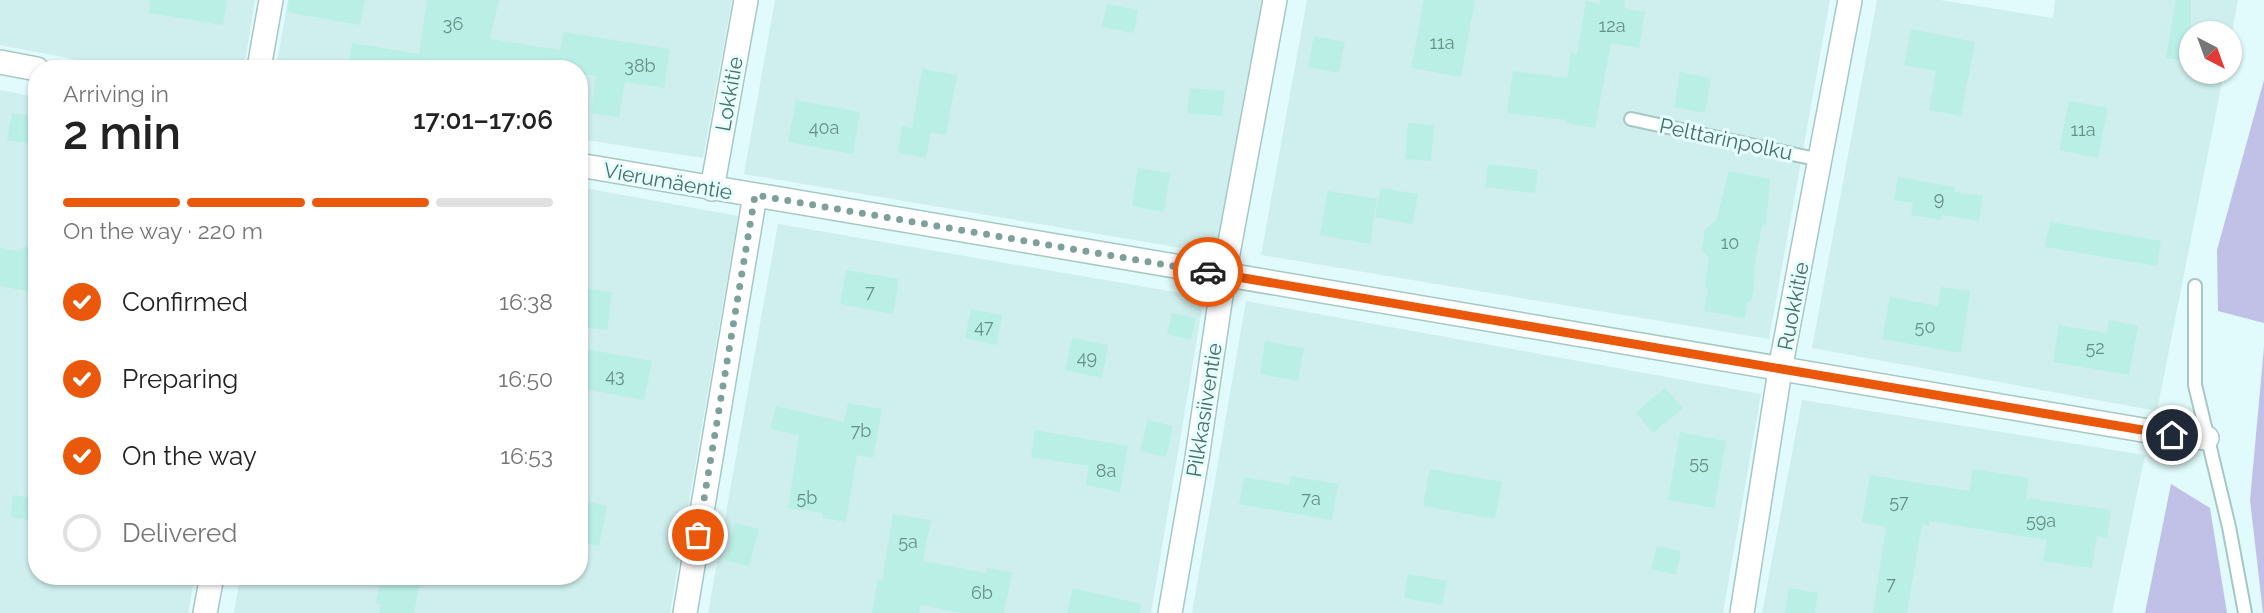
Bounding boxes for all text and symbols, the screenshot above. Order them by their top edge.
house number: 36 [443,13,463,34]
house number: 12a [1599,15,1625,36]
north arrow [2179,21,2242,84]
map controls [2179,21,2242,84]
house number: 11a [1429,32,1455,53]
house number: 38b [624,55,656,76]
street label: Lokkitie [710,55,748,133]
text: Arriving in [63,80,169,107]
text: 17:01–17:06 [413,105,553,135]
text: 2 min [63,106,181,160]
street label: Pelttarinpolku [1657,113,1795,165]
house number: 40a [809,117,839,138]
house number: 11a [2070,119,2096,140]
street label: Vierumäentie [602,157,734,205]
house number: 9 [1934,188,1944,209]
text: On the way · 220 m [63,217,263,244]
house number: 10 [1721,232,1739,253]
courier [1173,237,1243,307]
icon: car [1189,253,1227,291]
street label: Ruokkitie [1772,260,1814,352]
house number: 7 [865,281,875,302]
icon: check [63,283,101,321]
text: Confirmed [122,287,248,317]
text: 16:38 [499,288,553,315]
house number: 47 [974,316,994,337]
house number: 50 [1915,316,1935,337]
house number: 52 [2085,337,2105,358]
street label: Pilkkasiiventie [1181,341,1227,479]
house number: 49 [1077,347,1097,368]
icon: check [63,360,101,398]
text: Preparing [122,364,238,394]
text: 16:50 [498,365,553,392]
house number: 43 [605,365,625,386]
pin [2142,405,2202,465]
icon: home [2153,416,2191,454]
house number: 7b [851,420,871,441]
icon: check [63,437,101,475]
text: On the way [122,441,257,471]
text: 16:53 [500,442,553,469]
house number: 55 [1689,452,1709,473]
house number: 8a [1096,460,1116,481]
house number: 5b [797,487,817,508]
house number: 7a [1301,488,1321,509]
house number: 57 [1889,491,1909,512]
pin [668,505,728,565]
house number: 59a [2026,510,2056,531]
icon: bag [679,516,717,554]
text: Delivered [122,518,237,548]
house number: 5a [898,531,918,552]
house number: 7 [1886,573,1896,594]
house number: 6b [971,582,993,603]

